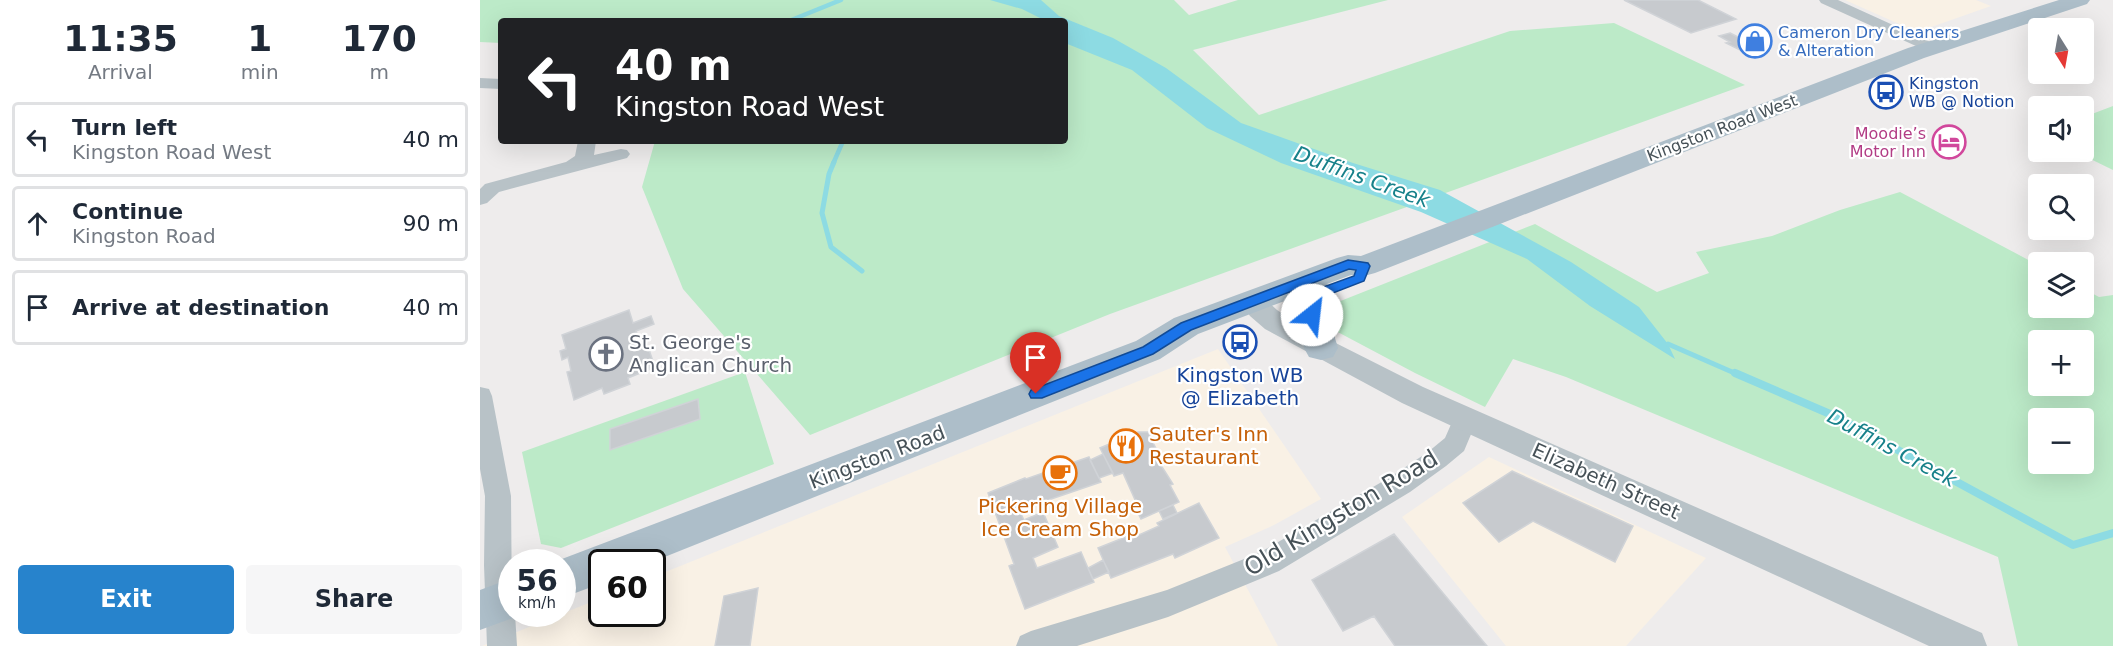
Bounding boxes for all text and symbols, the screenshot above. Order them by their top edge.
text: 11:35 [63,18,178,59]
text: 1 [247,18,272,59]
text: 170 [342,18,417,59]
north arrow [2028,18,2094,84]
map controls [2028,18,2094,474]
shop icon: Cameron Dry Cleaners & Alteration [1737,23,1773,59]
place label: Cameron Dry Cleaners & Alteration [1778,23,1959,60]
text: 40 m [615,41,732,90]
icon: left [516,42,594,120]
text: Arrival [88,60,153,84]
text: min [241,60,279,84]
text: m [370,60,389,84]
bus stop icon: Kingston WB @ Notion [1868,74,1904,110]
place label: Kingston WB @ Notion [1909,74,2014,111]
text: Kingston Road West [615,91,884,122]
street label: Kingston Road West [1644,91,1800,165]
button: sound [2028,96,2094,162]
text: Turn left [72,115,177,140]
icon: left [21,123,54,156]
place label: Moodie’s Motor Inn [1850,124,1926,161]
hotel icon: Moodie’s Motor Inn [1931,124,1967,160]
text: 40 m [403,127,459,152]
text: Kingston Road West [72,140,271,164]
water label: Duffins Creek [1291,141,1434,213]
button: search [2028,174,2094,240]
text: Continue [72,199,183,224]
icon: ahead [21,207,54,240]
text: 90 m [403,211,459,236]
text: Kingston Road [72,224,216,248]
button: layers [2028,252,2094,318]
position arrow [1280,283,1344,347]
icon: arrive [21,291,54,324]
text: Arrive at destination [72,295,329,320]
text: 40 m [403,295,459,320]
bus stop icon: Kingston WB @ Elizabeth [1222,324,1258,360]
place label: St. George's Anglican Church [629,330,792,377]
button: + [2028,330,2094,396]
pin [1010,332,1061,394]
church icon: St. George's Anglican Church [588,336,624,372]
icon: arrive [1019,341,1052,374]
place label: Kingston WB @ Elizabeth [1176,363,1304,410]
water label: Duffins Creek [1823,404,1961,492]
button: − [2028,408,2094,474]
street label: Kingston Road [806,420,948,494]
place label: Sauter's Inn Restaurant [1149,422,1269,469]
restaurant icon: Sauter's Inn Restaurant [1108,428,1144,464]
street label: Elizabeth Street [1528,438,1684,524]
street label: Old Kingston Road [1239,444,1443,582]
cafe icon: Pickering Village Ice Cream Shop [1042,455,1078,491]
place label: Pickering Village Ice Cream Shop [978,494,1142,541]
speed limit sign: 60 [588,549,666,627]
text: 56 [516,563,558,598]
button: Exit [18,565,234,634]
button: Share [246,565,462,634]
text: km/h [518,594,556,612]

